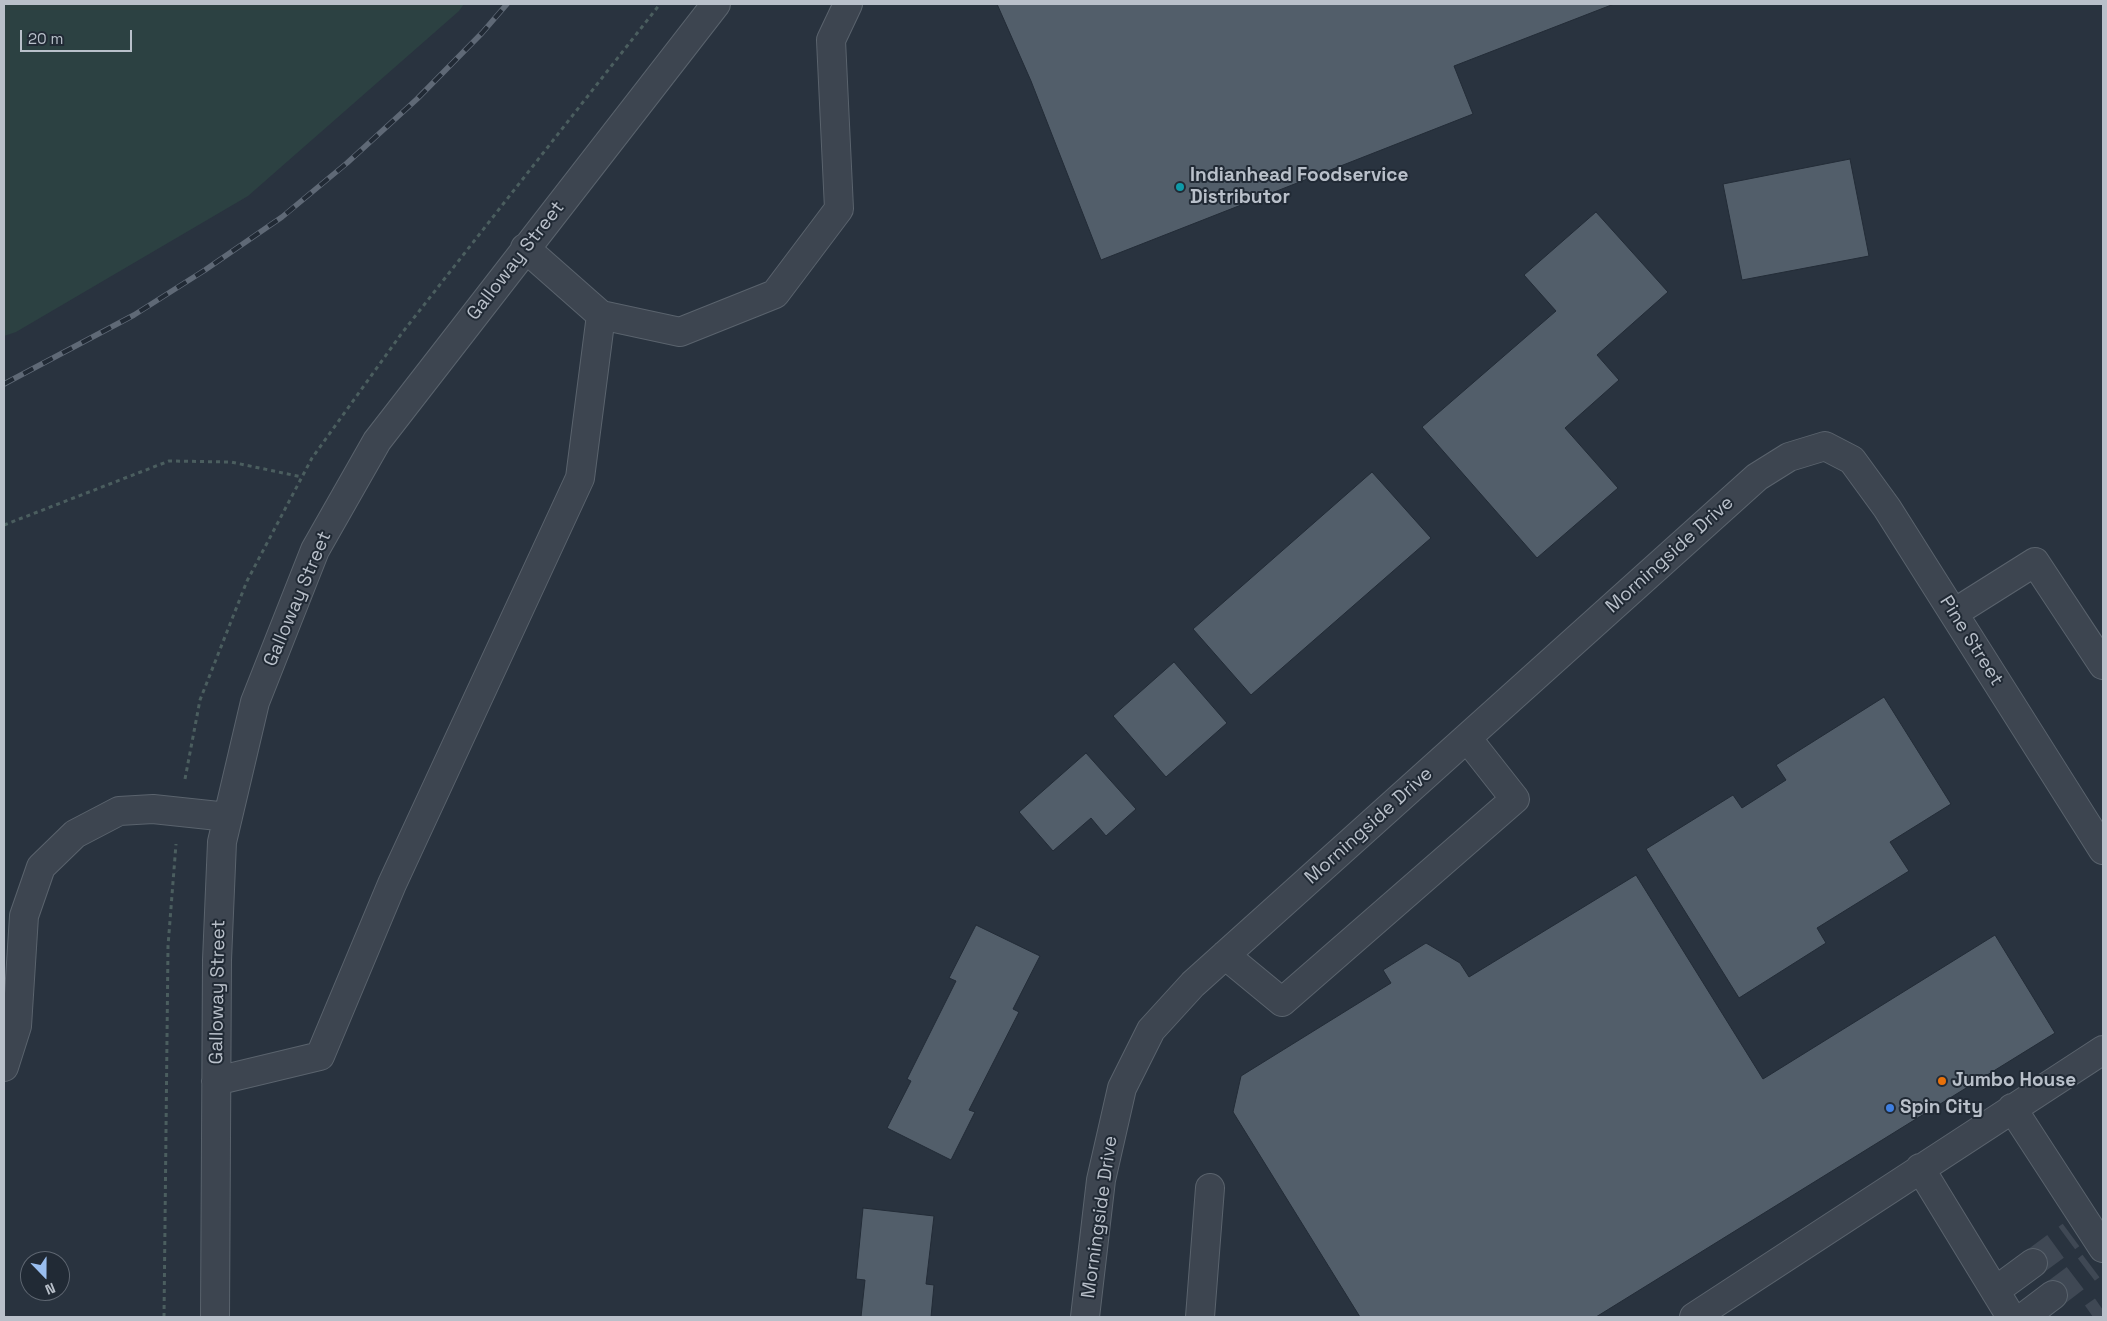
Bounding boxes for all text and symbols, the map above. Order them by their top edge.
scale bar [22,20,135,52]
text: 20 m [28,29,63,48]
place label: Indianhead Foodservice Distributor [1190,165,1408,209]
marker: Indianhead Foodservice Distributor [1174,181,1186,193]
street label: Galloway Street [462,197,570,325]
street label: Morningside Drive [1601,492,1739,618]
street label: Galloway Street [259,528,337,670]
street label: Pine Street [1934,592,2008,690]
street label: Morningside Drive [1300,763,1438,889]
street label: Galloway Street [205,919,231,1065]
place label: Jumbo House [1952,1070,2076,1092]
marker: Jumbo House [1936,1075,1948,1087]
place label: Spin City [1900,1097,1983,1119]
marker: Spin City [1884,1102,1896,1114]
street label: Morningside Drive [1077,1134,1123,1300]
north arrow [20,1251,70,1301]
text: N [43,1279,58,1299]

